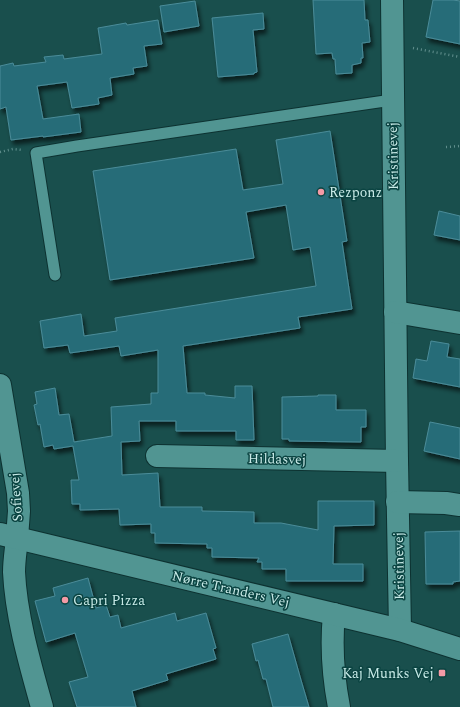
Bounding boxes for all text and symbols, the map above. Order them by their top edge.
street label: Kristinevej [382,122,404,190]
place label: Rezponz [329,182,382,203]
marker: Rezponz [316,187,326,197]
street label: Hildasvej [248,448,306,470]
street label: Sofievej [4,472,28,522]
street label: Kristinevej [388,532,410,600]
street label: Nørre Tranders Vej [170,565,292,613]
place label: Capri Pizza [73,590,145,611]
marker: Capri Pizza [60,595,70,605]
place label: Kaj Munks Vej [342,663,434,684]
marker: Kaj Munks Vej [437,668,447,678]

